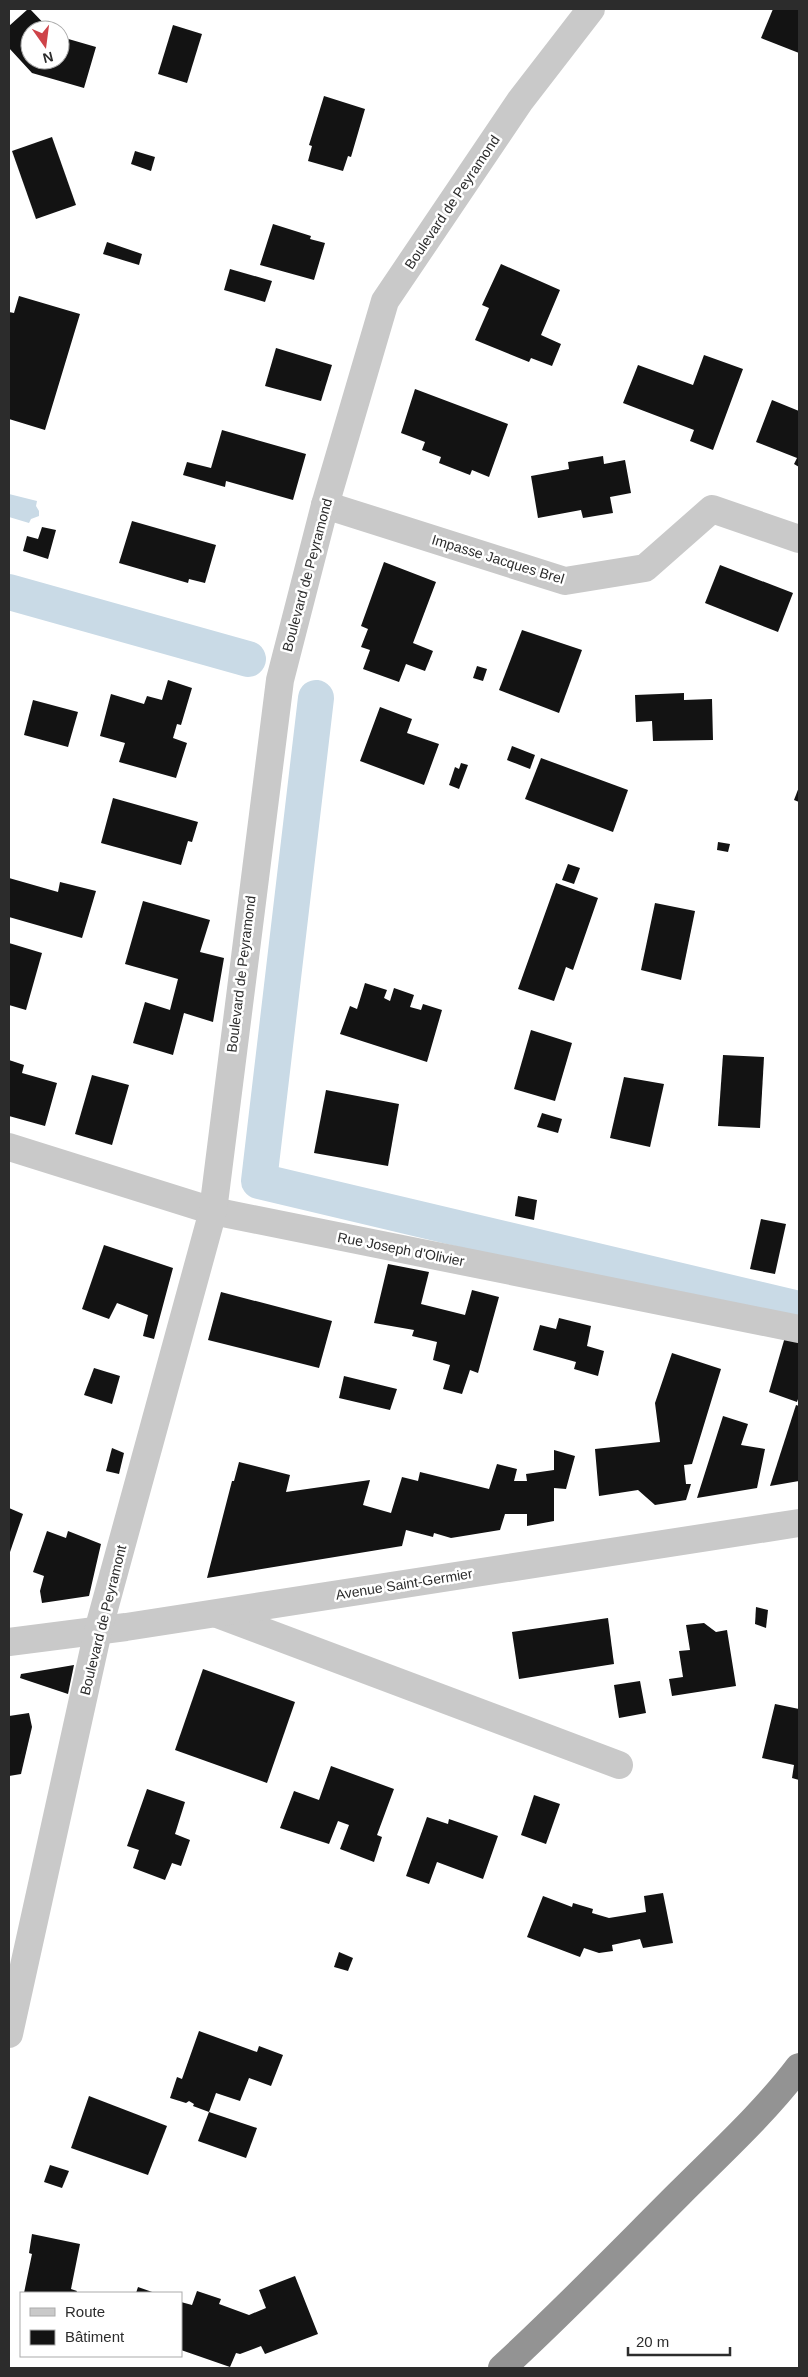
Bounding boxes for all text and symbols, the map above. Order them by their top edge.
north arrow [20,20,70,70]
text: N [41,49,55,67]
street label: Boulevard de Peyramond [401,132,503,272]
street label: Boulevard de Peyramond [279,497,335,653]
street label: Impasse Jacques Brel [430,531,566,587]
street label: Boulevard de Peyramond [223,895,259,1053]
street label: Rue Joseph d'Olivier [336,1229,466,1269]
street label: Boulevard de Peyramont [77,1543,129,1697]
street label: Avenue Saint-Germier [334,1565,474,1603]
legend [20,2292,182,2357]
text: Route [65,2303,105,2320]
scale bar [628,2324,730,2356]
text: Bâtiment [65,2328,125,2345]
text: 20 m [636,2333,669,2350]

